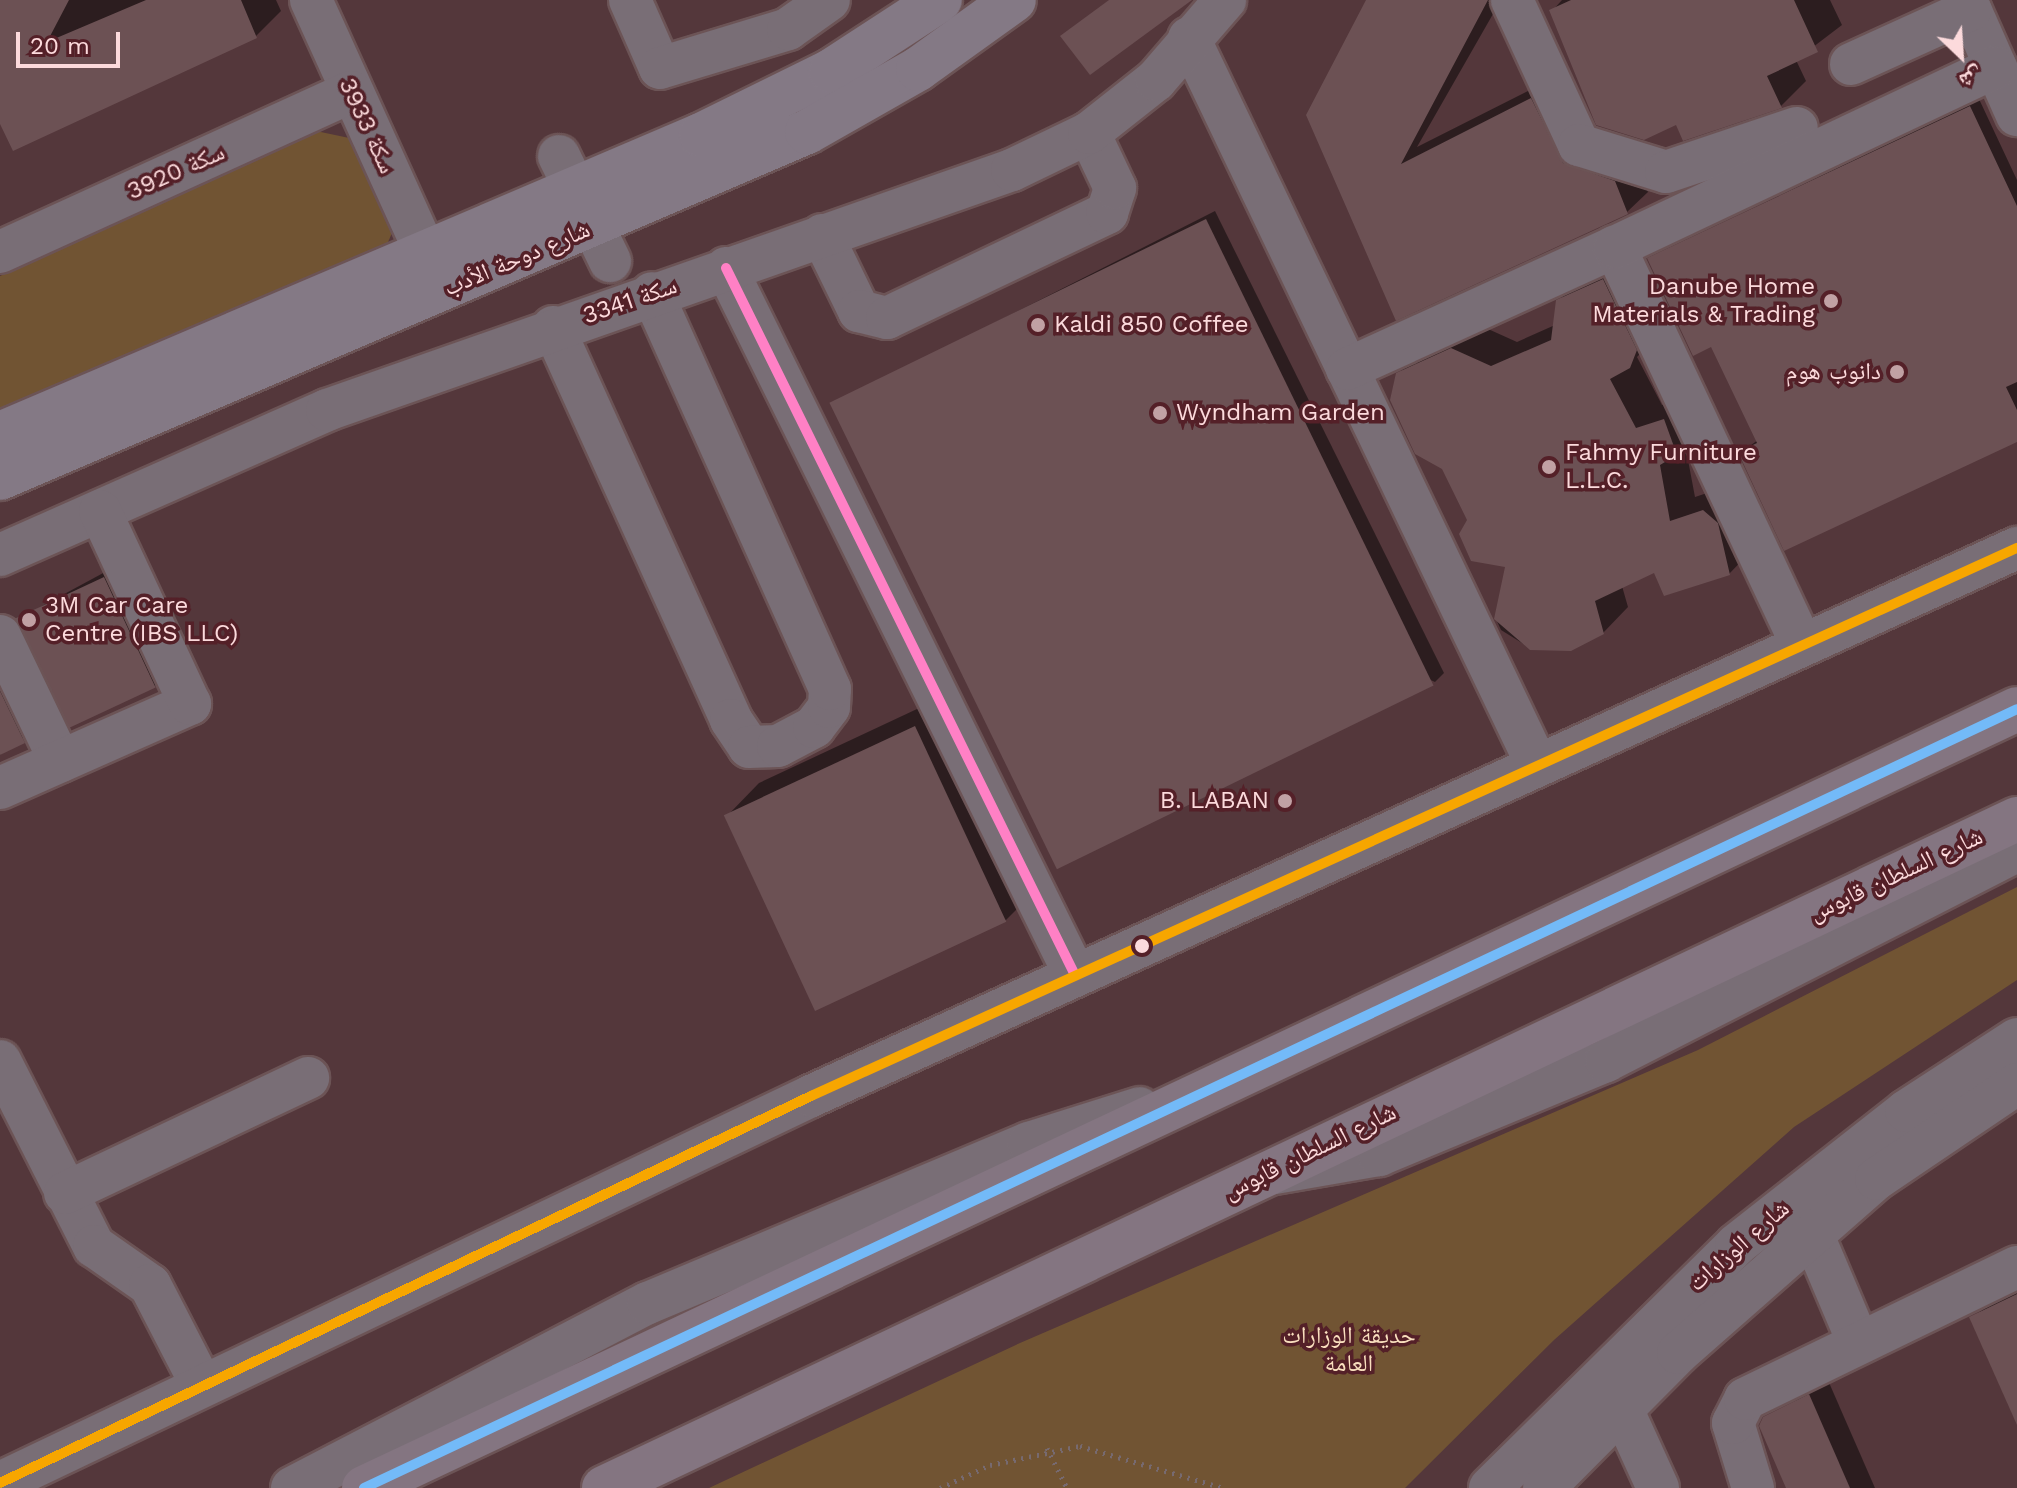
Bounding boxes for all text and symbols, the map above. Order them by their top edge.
scale bar [20,16,124,66]
north arrow [1921,16,2001,96]
text: 20 m [30,32,90,60]
text: ش [1955,62,1987,94]
street label: سكة 3933 [332,74,402,178]
street label: سكة 3920 [123,138,229,206]
street label: شارع دوحة الأدب [440,215,594,303]
street label: سكة 3341 [579,272,681,330]
place label: Danube Home Materials & Trading [1592,273,1815,329]
marker: Danube Home Materials & Trading [1822,292,1840,310]
place label: Kaldi 850 Coffee [1054,311,1249,339]
marker: Kaldi 850 Coffee [1029,316,1047,334]
place label: دانوب هوم [1786,358,1881,386]
marker: دانوب هوم [1888,363,1906,381]
place label: Wyndham Garden [1176,399,1385,427]
marker: Wyndham Garden [1151,404,1169,422]
place label: Fahmy Furniture L.L.C. [1565,439,1758,495]
marker: Fahmy Furniture L.L.C. [1540,458,1558,476]
place label: 3M Car Care Centre (IBS LLC) [45,592,238,648]
marker: 3M Car Care Centre (IBS LLC) [20,611,38,629]
place label: B. LABAN [1160,787,1269,815]
marker: B. LABAN [1276,792,1294,810]
street label: شارع السلطان قابوس [1805,822,1987,928]
unlabelled marker [1134,938,1150,954]
street label: شارع السلطان قابوس [1219,1098,1401,1206]
street label: شارع الوزارات [1683,1194,1795,1298]
park label: حديقة الوزارات العامة [1282,1322,1416,1378]

